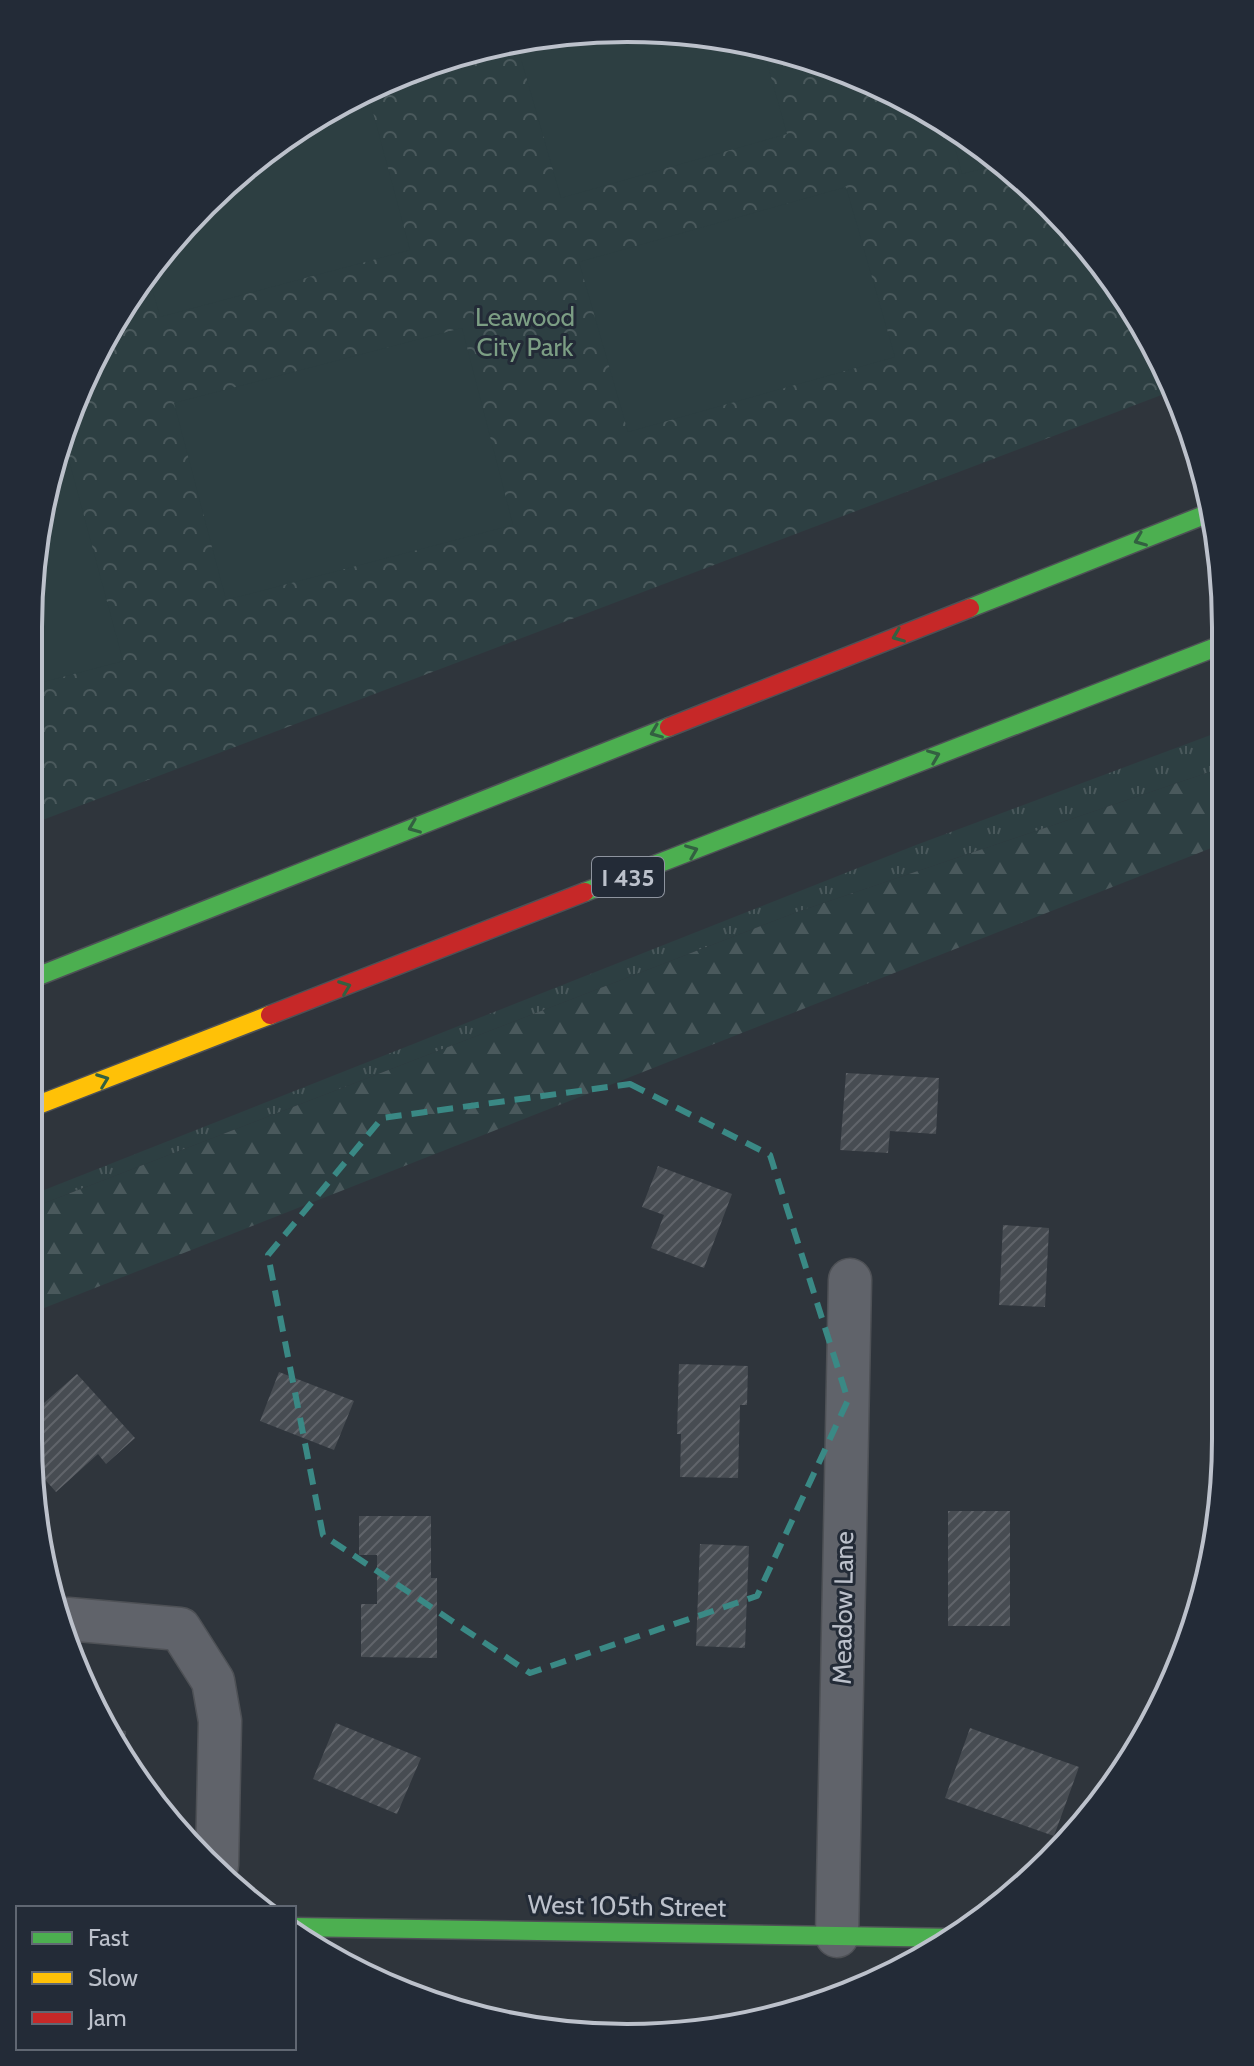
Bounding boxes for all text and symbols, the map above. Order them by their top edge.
park label: Leawood City Park [475,301,575,363]
one-way arrow [1134,531,1148,547]
one-way arrow [892,626,906,643]
one-way arrow [650,722,664,738]
one-way arrow [926,749,940,766]
one-way arrow [408,817,422,834]
one-way arrow [684,845,698,861]
road number: I 435 [592,857,664,897]
one-way arrow [337,980,351,997]
one-way arrow [95,1073,109,1090]
street label: Meadow Lane [826,1531,860,1685]
street label: West 105th Street [527,1888,727,1924]
legend [16,1906,296,2050]
text: Fast [88,1923,129,1952]
text: Slow [88,1963,138,1992]
text: Jam [87,2003,126,2032]

